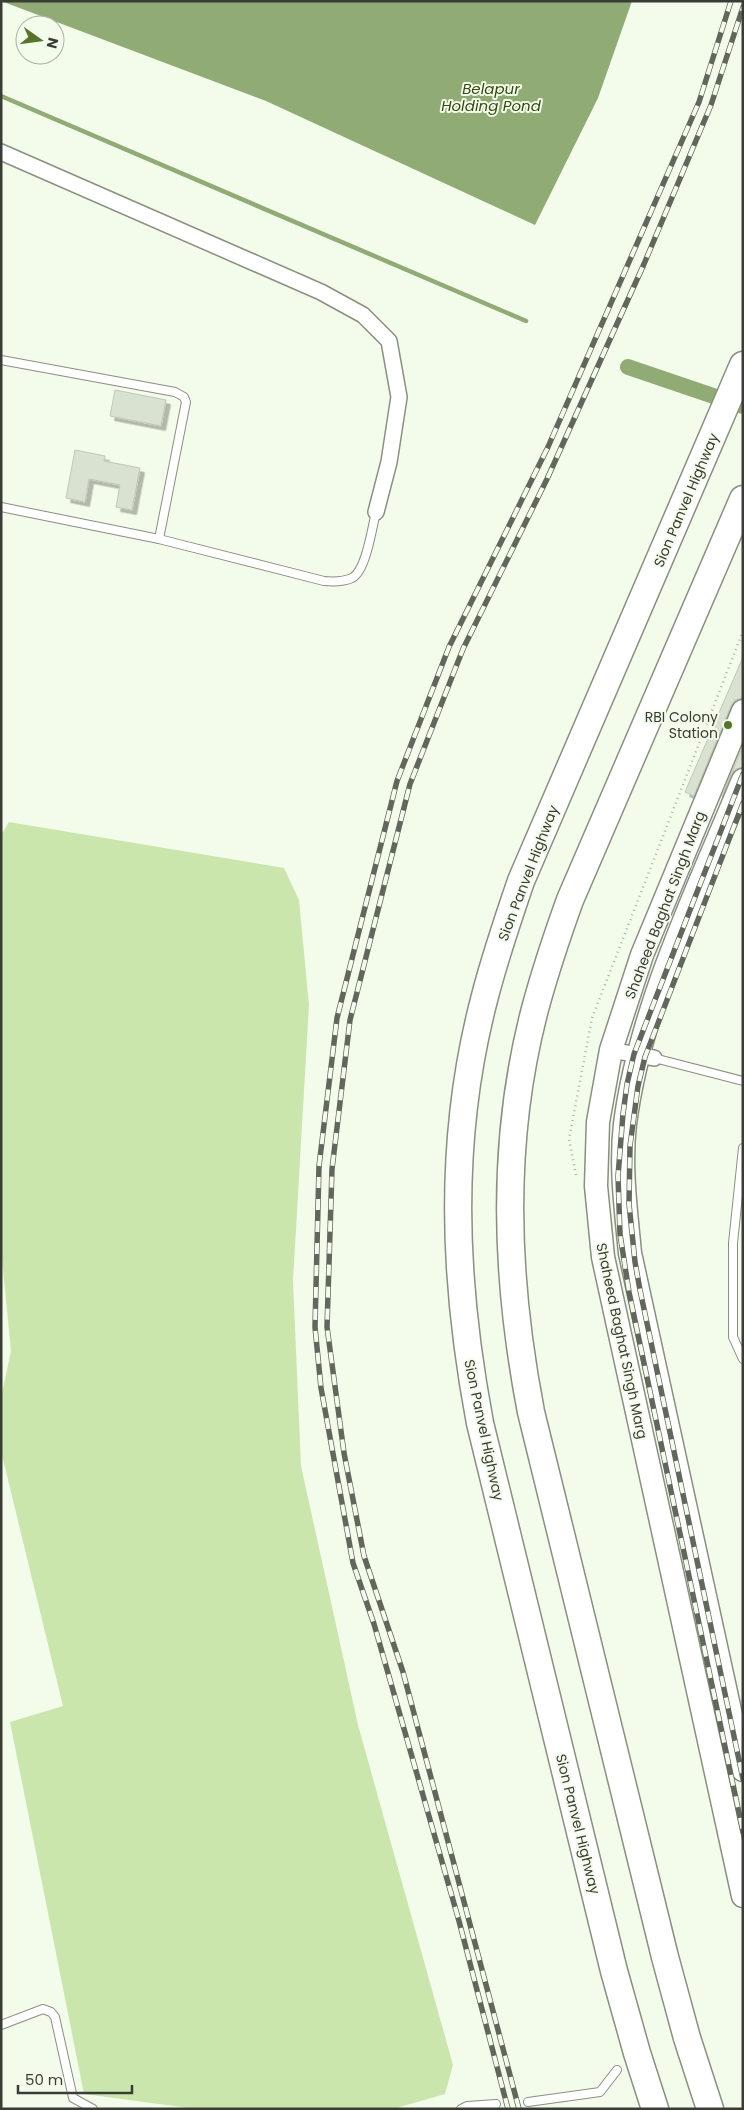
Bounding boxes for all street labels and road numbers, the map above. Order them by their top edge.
street label: Sion Panvel Highway [649,430,723,570]
street label: Sion Panvel Highway [493,802,563,944]
street label: Shaheed Baghat Singh Marg [620,808,710,1002]
street label: Shaheed Baghat Singh Marg [591,1241,653,1441]
street label: Sion Panvel Highway [459,1358,509,1503]
street label: Sion Panvel Highway [551,1752,605,1896]

